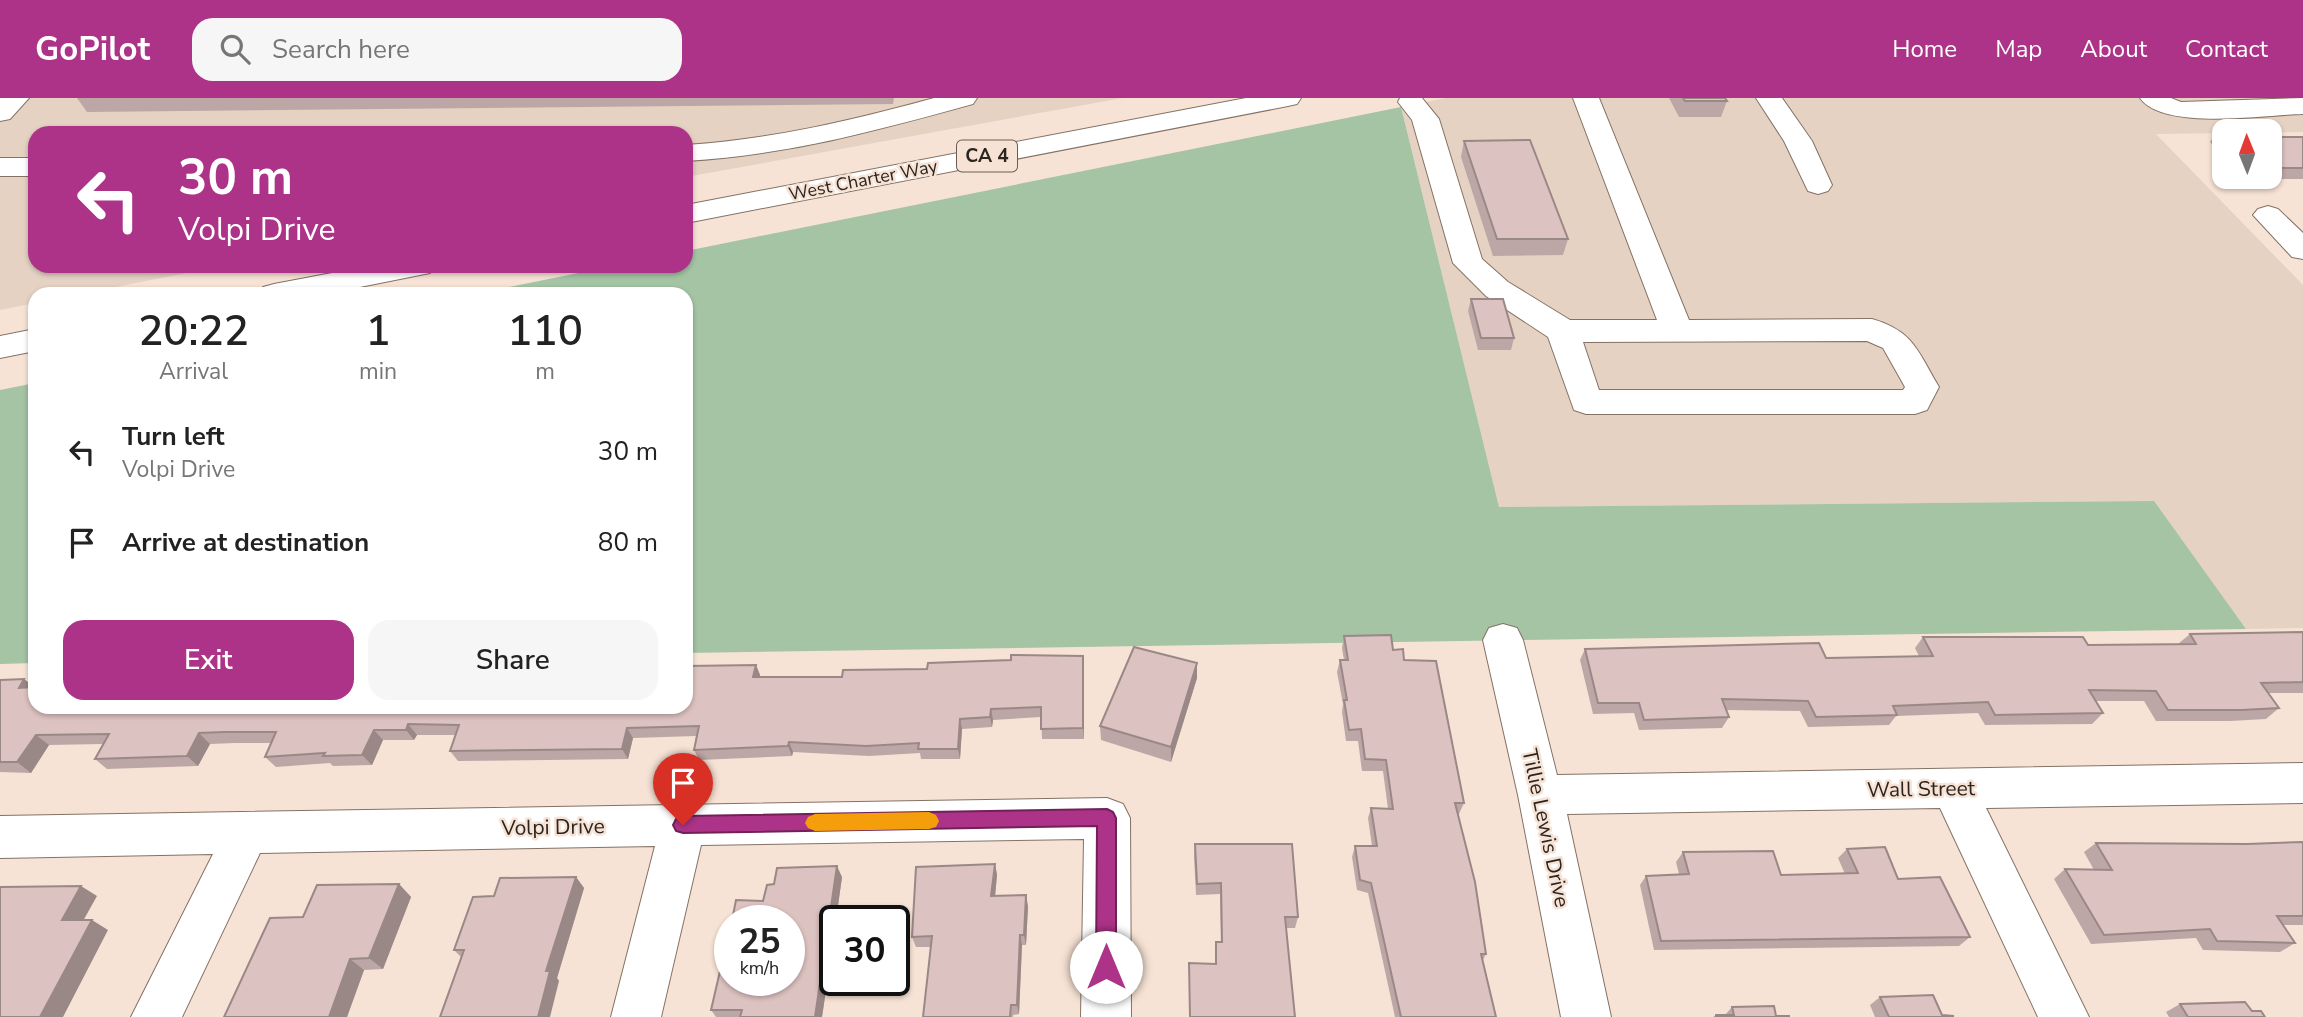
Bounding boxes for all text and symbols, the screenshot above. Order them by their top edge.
search box [192,18,682,81]
text: GoPilot [35,27,150,72]
icon: search [216,30,254,68]
text: Search here [272,32,410,67]
text: Home [1892,33,1957,65]
text: Map [1995,33,2042,65]
text: About [2080,33,2147,65]
text: Contact [2185,33,2268,65]
north arrow [2212,119,2282,189]
map controls [2212,119,2282,189]
road number: CA 4 [957,141,1017,172]
text: 30 m [178,144,293,211]
icon: left [63,154,154,245]
street label: West Charter Way [787,154,940,206]
text: Volpi Drive [178,208,336,251]
text: 20:22 [138,303,249,360]
text: 1 [365,303,391,360]
text: 110 [507,303,583,360]
text: Arrival [159,356,228,387]
text: min [359,356,397,387]
text: m [535,356,555,387]
text: Turn left [122,419,225,454]
icon: left [63,433,101,471]
text: 30 m [598,434,658,469]
text: Volpi Drive [122,454,235,485]
icon: arrive [63,524,101,562]
text: Arrive at destination [122,525,369,560]
text: 80 m [598,525,658,560]
button: Exit [63,620,354,700]
button: Share [368,620,658,700]
street label: Tillie Lewis Drive [1516,746,1576,910]
pin [653,753,713,825]
icon: arrive [664,764,702,802]
street label: Wall Street [1867,774,1976,804]
street label: Volpi Drive [500,812,605,842]
speed limit sign: 30 [819,905,910,996]
text: 25 [738,918,781,965]
position arrow [1069,930,1143,1004]
text: km/h [740,956,779,980]

